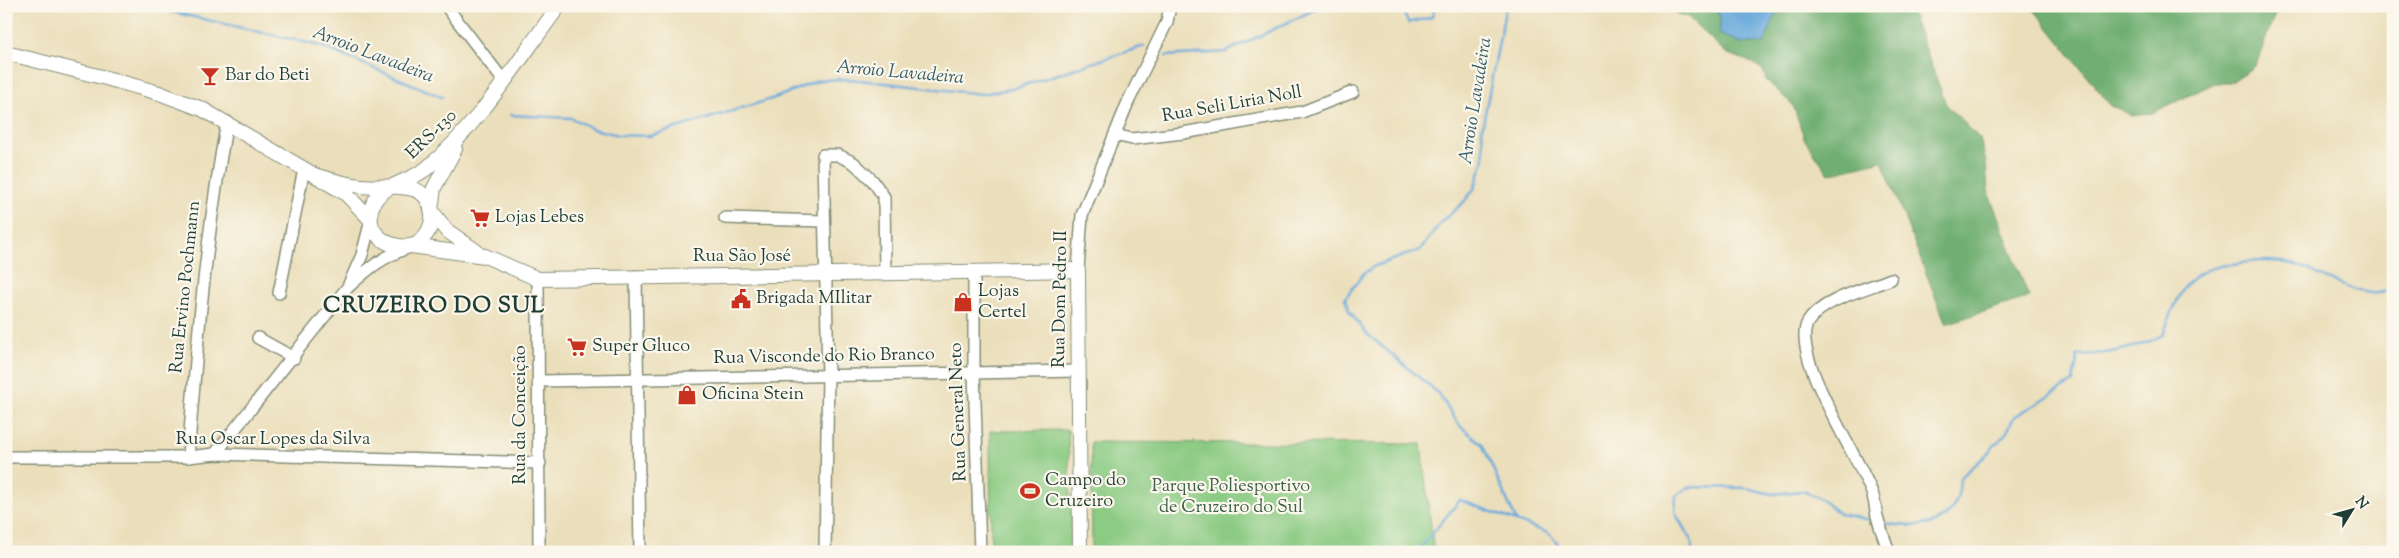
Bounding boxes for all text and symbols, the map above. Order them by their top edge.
water label: Arroio Lavadeira [308,19,438,91]
water label: Arroio Lavadeira [1453,35,1499,166]
water label: Arroio Lavadeira [835,54,965,92]
place label: Bar do Beti [225,63,310,89]
bar icon: Bar do Beti [199,65,221,87]
street label: Rua Seli Liria Noll [1160,80,1304,130]
street label: ERS-130 [400,104,464,166]
street label: Rua Ervino Pochmann [164,199,208,375]
place label: Lojas Lebes [495,205,584,231]
supermarket icon: Lojas Lebes [469,207,491,229]
street label: Rua Dom Pedro II [1047,230,1075,368]
street label: Rua São José [693,244,791,270]
place label: Lojas Certel [978,279,1027,326]
place label: Brigada MIlitar [756,286,872,312]
public building icon: Brigada MIlitar [730,288,752,310]
district label: CRUZEIRO DO SUL [323,291,545,323]
shop icon: Lojas Certel [952,291,974,313]
place label: Super Gluco [592,334,690,360]
supermarket icon: Super Gluco [566,336,588,358]
street label: Rua Visconde do Rio Branco [713,342,935,372]
street label: Rua General Neto [944,342,974,482]
street label: Rua da Conceição [508,345,534,485]
place label: Oficina Stein [702,382,805,408]
shop icon: Oficina Stein [676,384,698,406]
street label: Rua Oscar Lopes da Silva [176,427,370,453]
place label: Campo do Cruzeiro [1045,468,1126,515]
park label: Parque Poliesportivo de Cruzeiro do Sul [1152,474,1310,521]
sports icon: Campo do Cruzeiro [1019,480,1041,502]
north arrow [2326,486,2376,536]
text: N [2349,493,2372,514]

